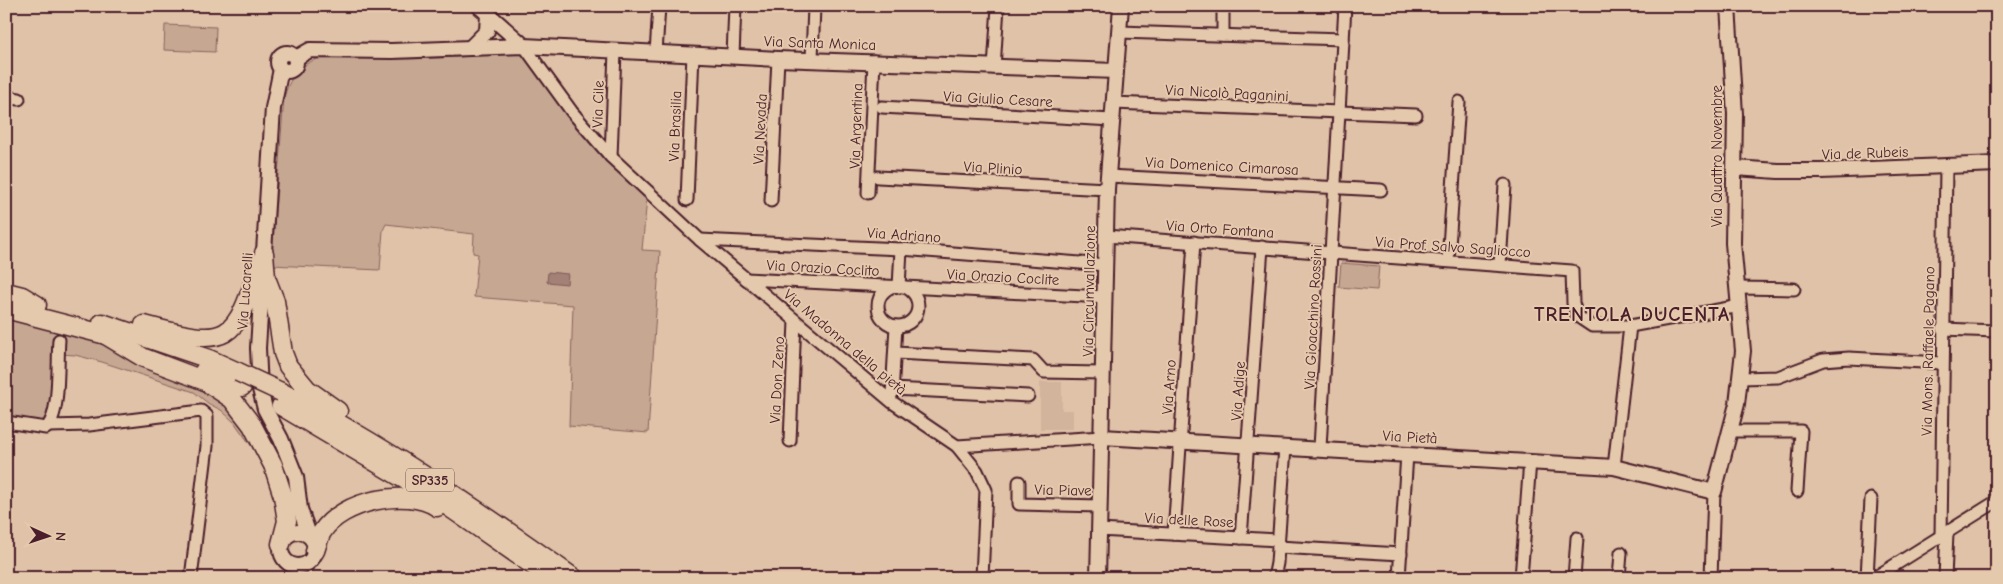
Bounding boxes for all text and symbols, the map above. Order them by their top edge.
street label: Via Santa Monica [764,32,876,54]
street label: Via Cile [588,79,608,128]
street label: Via Nicolò Paganini [1165,81,1289,105]
street label: Via Argentina [846,83,866,169]
street label: Via Quattro Novembre [1708,84,1726,227]
street label: Via Giulio Cesare [943,87,1054,111]
street label: Via Brasilia [665,90,685,162]
street label: Via Nevada [749,93,771,165]
street label: Via de Rubeis [1821,142,1909,164]
street label: Via Domenico Cimarosa [1145,153,1299,179]
street label: Via Plinio [963,157,1023,179]
street label: Via Orto Fontana [1165,216,1275,242]
street label: Via Adriano [866,223,942,247]
street label: Via Circumvallazione [1079,225,1099,357]
street label: Via Prof. Salvo Sagliocco [1375,233,1531,261]
street label: Via Gioacchino Rossini [1300,244,1326,390]
street label: Via Lucarelli [233,252,257,330]
street label: Via Orazio Coclito [766,256,880,280]
street label: Via Orazio Coclite [946,265,1060,289]
street label: Via Mons. Raffaele Pagano [1918,266,1938,436]
street label: Via Madonna della pietà [780,285,910,399]
district label: TRENTOLA DUCENTA [1534,303,1730,326]
street label: Via Don Zeno [766,336,788,424]
street label: Via Arno [1158,359,1180,415]
street label: Via Adige [1227,360,1249,421]
street label: Via Pietà [1382,427,1438,447]
road number: SP335 [406,468,454,492]
street label: Via Piave [1034,481,1092,500]
street label: Via delle Rose [1144,509,1234,531]
north arrow [22,512,72,562]
text: N [52,532,69,542]

